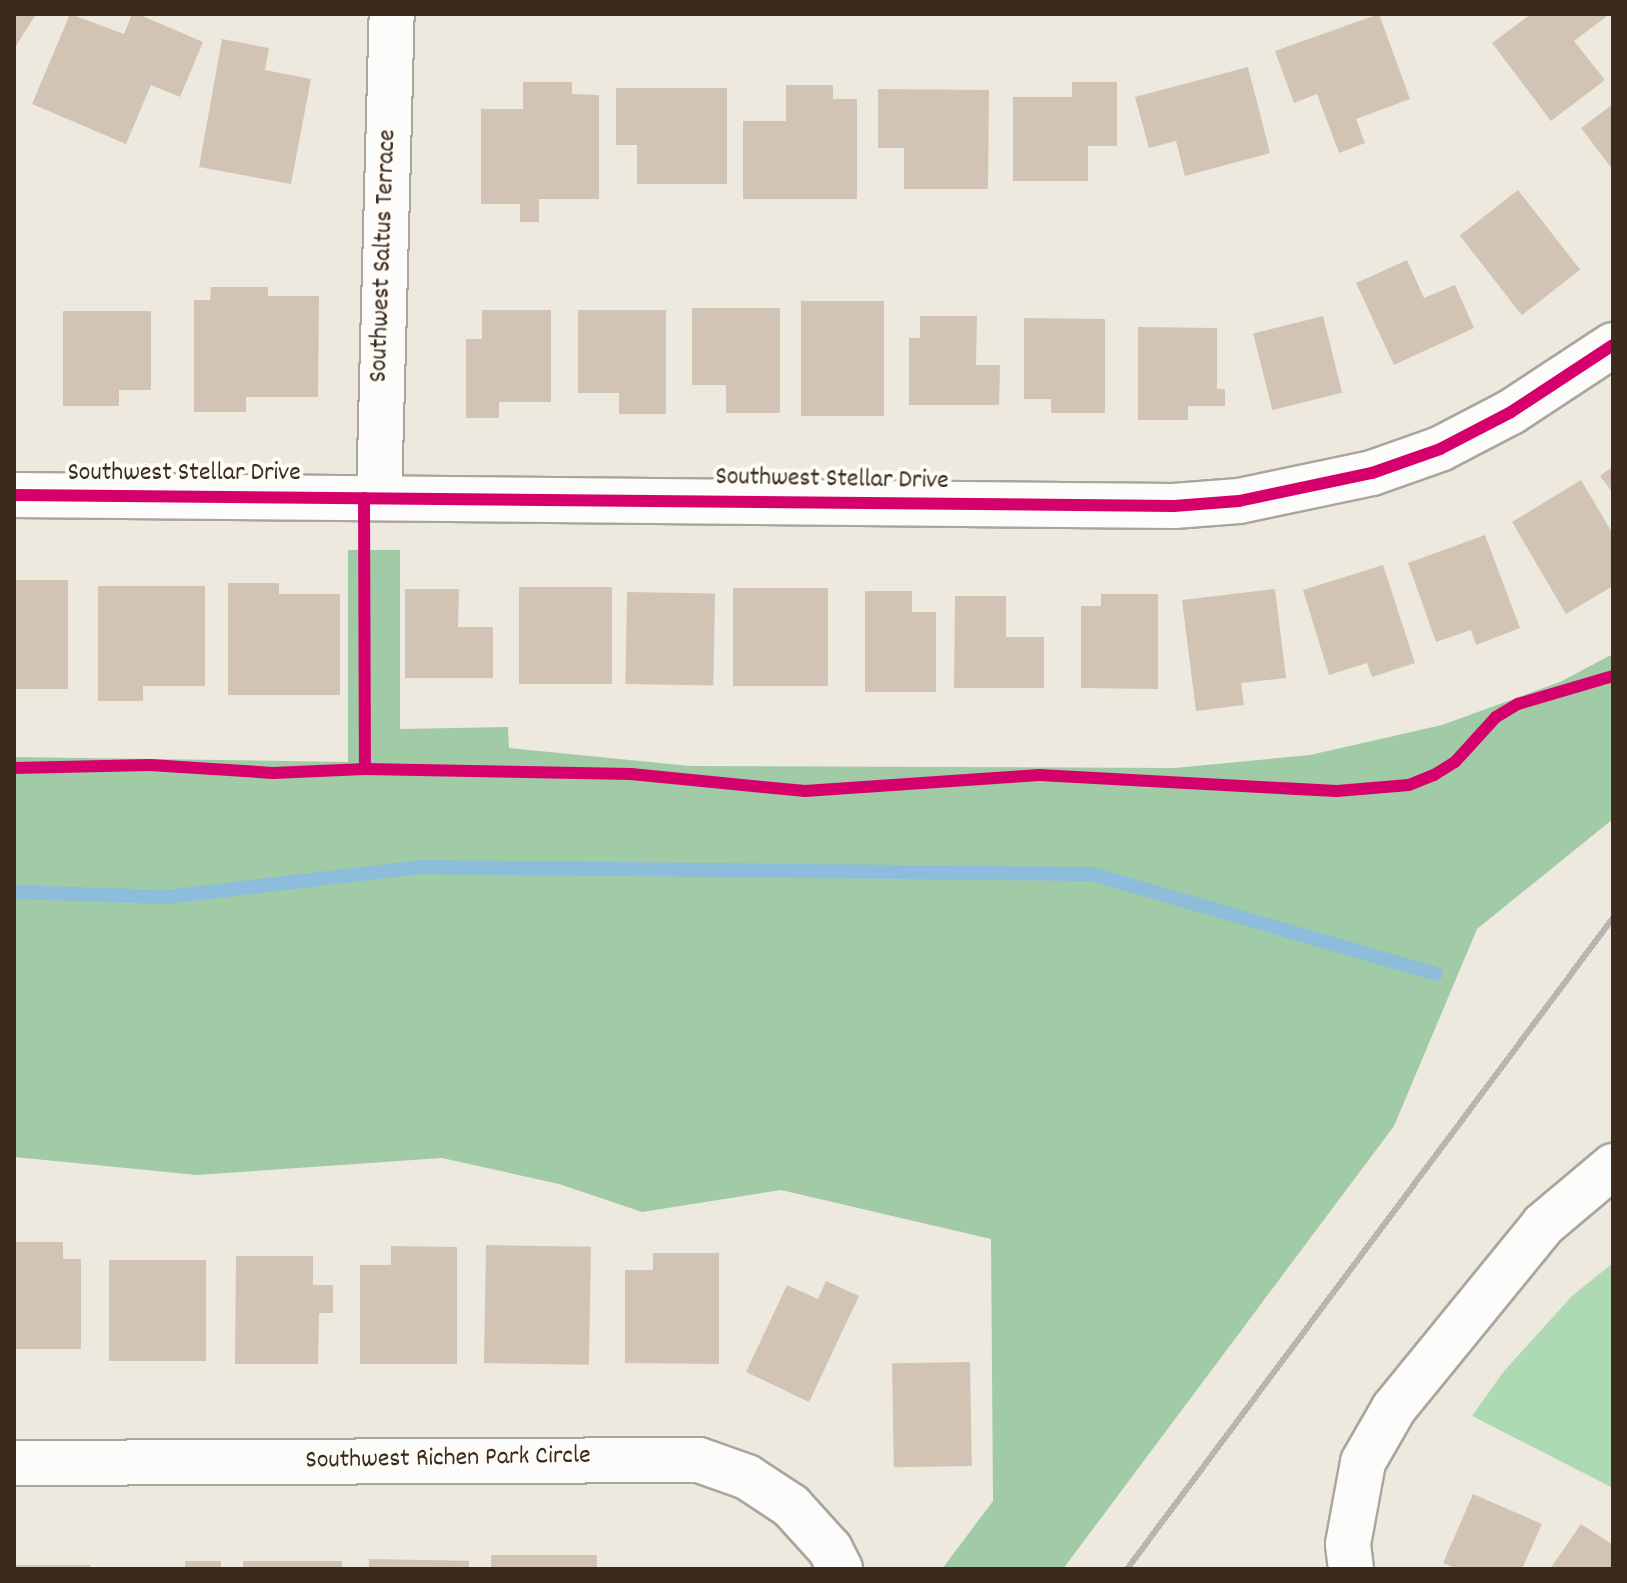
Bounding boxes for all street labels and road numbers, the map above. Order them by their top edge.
street label: Southwest Saltus Terrace [364,129,404,383]
street label: Southwest Stellar Drive [67,458,301,490]
street label: Southwest Stellar Drive [715,462,949,498]
street label: Southwest Richen Park Circle [305,1441,591,1477]

